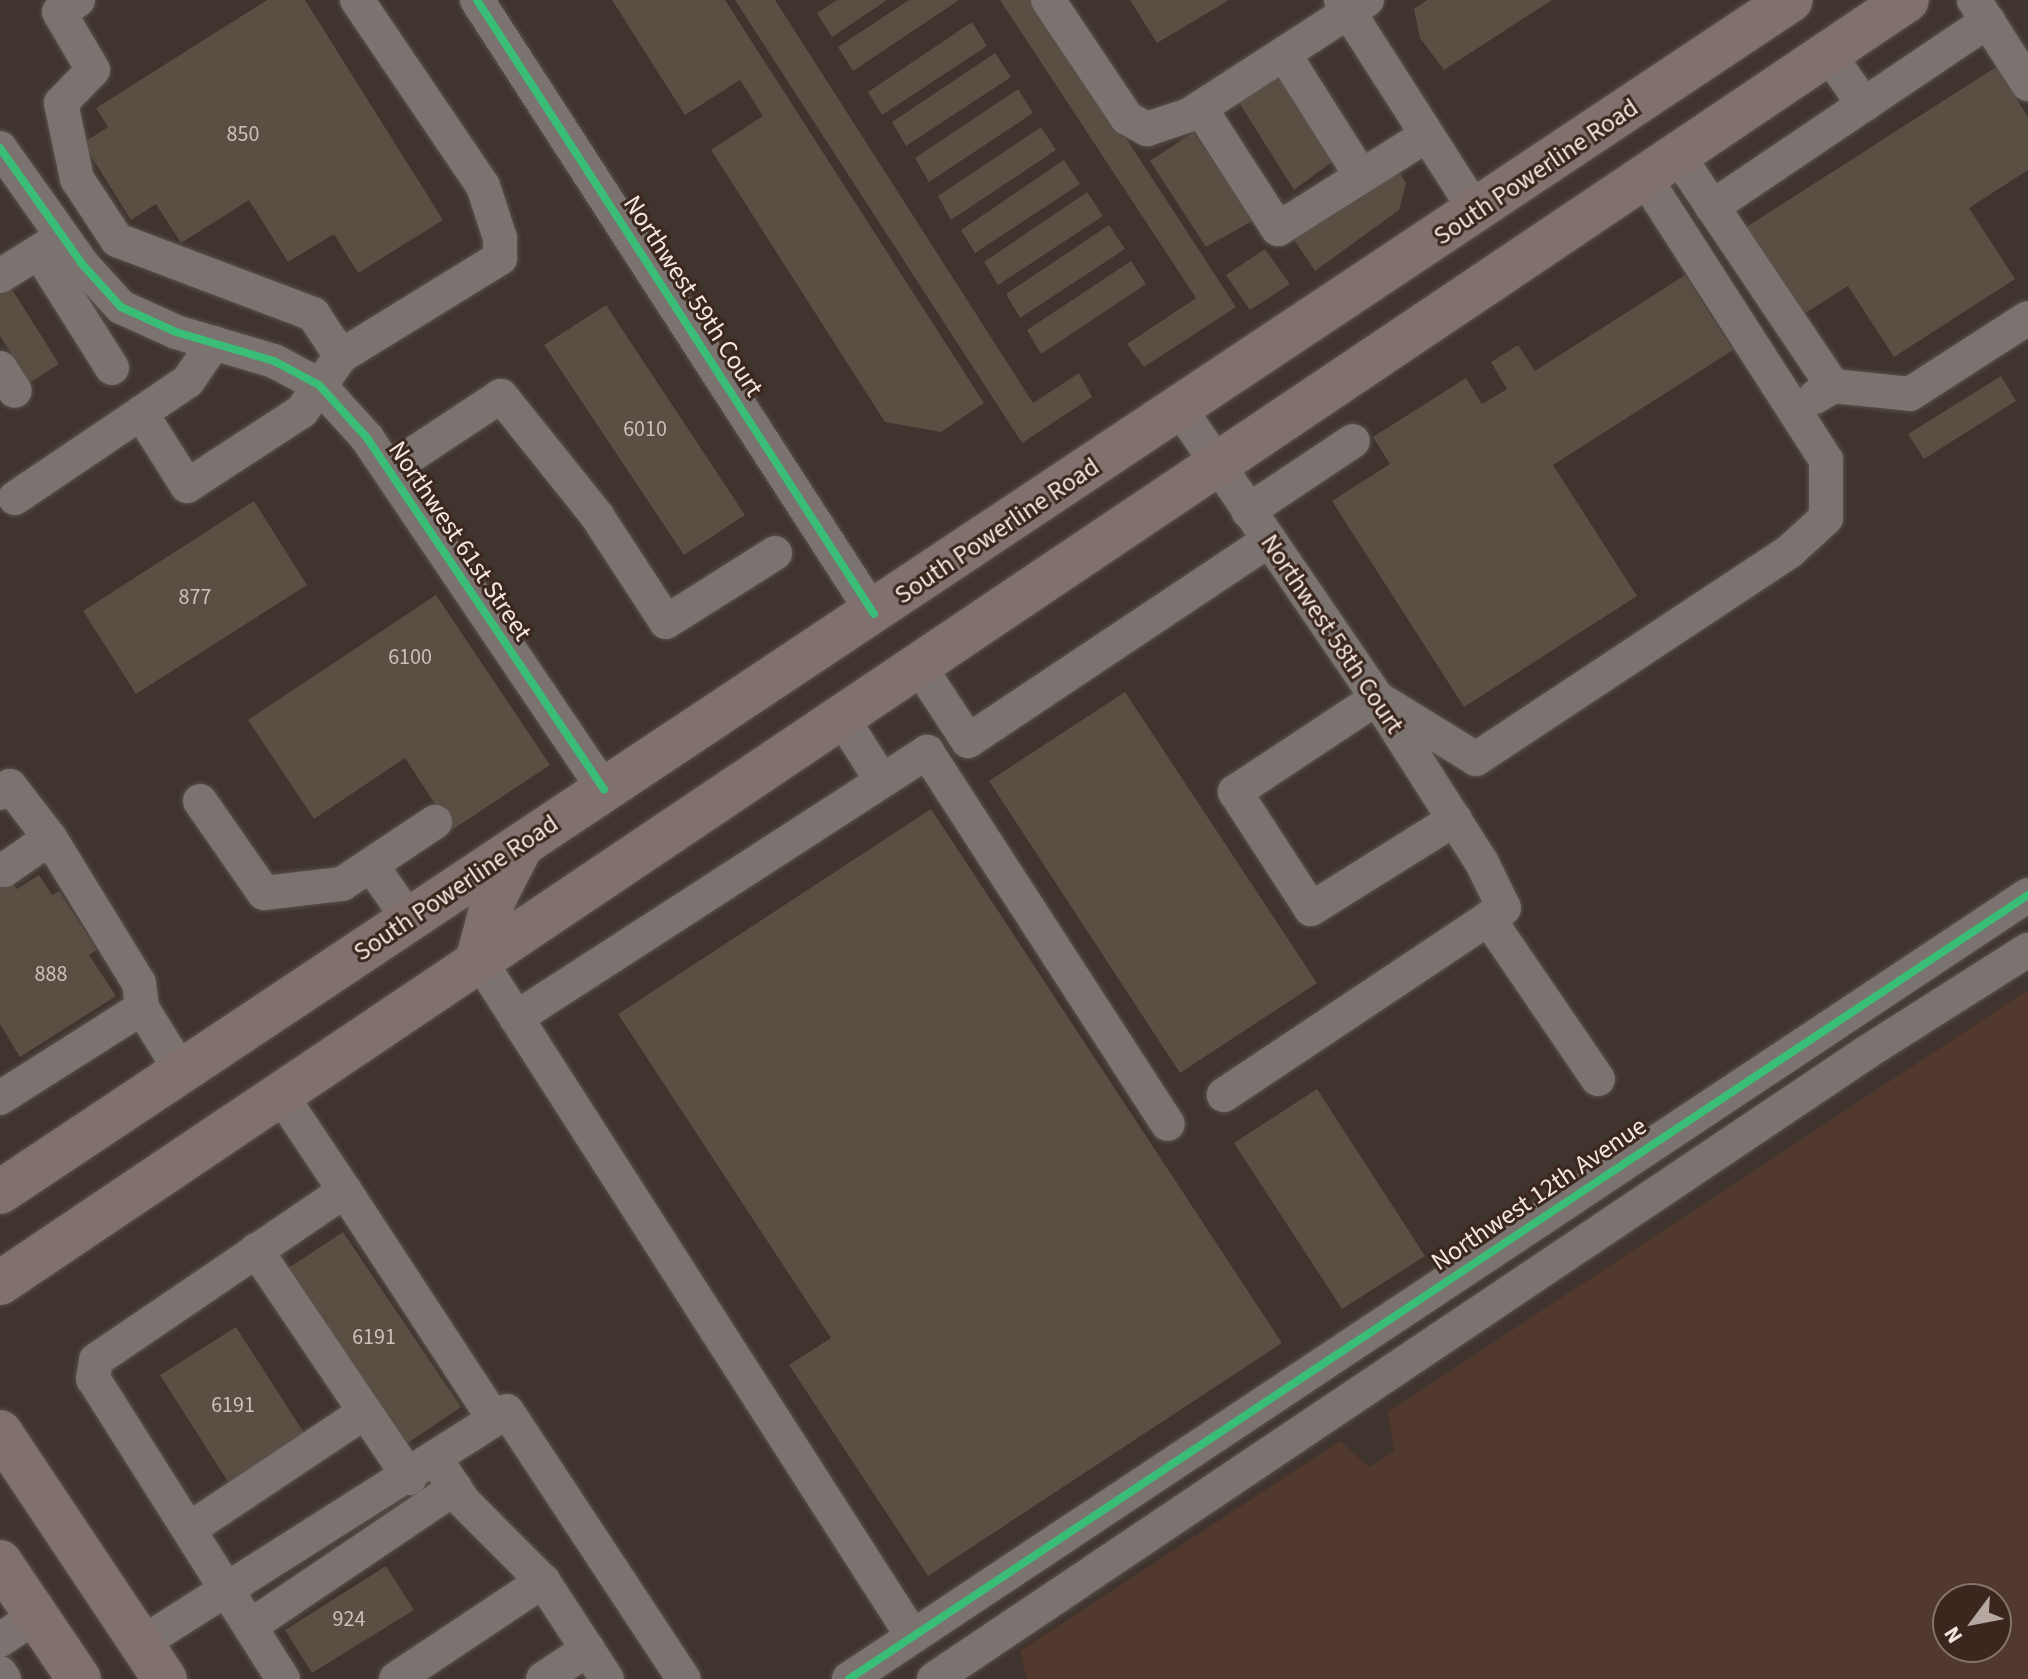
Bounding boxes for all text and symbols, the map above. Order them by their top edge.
street label: South Powerline Road [1428,92,1644,252]
house number: 850 [227,122,259,148]
street label: Northwest 59th Court [616,190,770,402]
house number: 6010 [623,417,667,443]
street label: Northwest 61st Street [382,435,538,647]
street label: South Powerline Road [889,451,1105,611]
street label: Northwest 58th Court [1254,528,1410,740]
house number: 877 [179,585,211,611]
house number: 6100 [388,645,432,671]
street label: South Powerline Road [348,808,564,968]
house number: 888 [35,962,67,988]
street label: Northwest 12th Avenue [1425,1110,1653,1278]
house number: 6191 [352,1325,396,1351]
house number: 6191 [211,1393,255,1419]
north arrow [1932,1583,2012,1663]
house number: 924 [333,1607,365,1633]
text: N [1936,1620,1971,1649]

